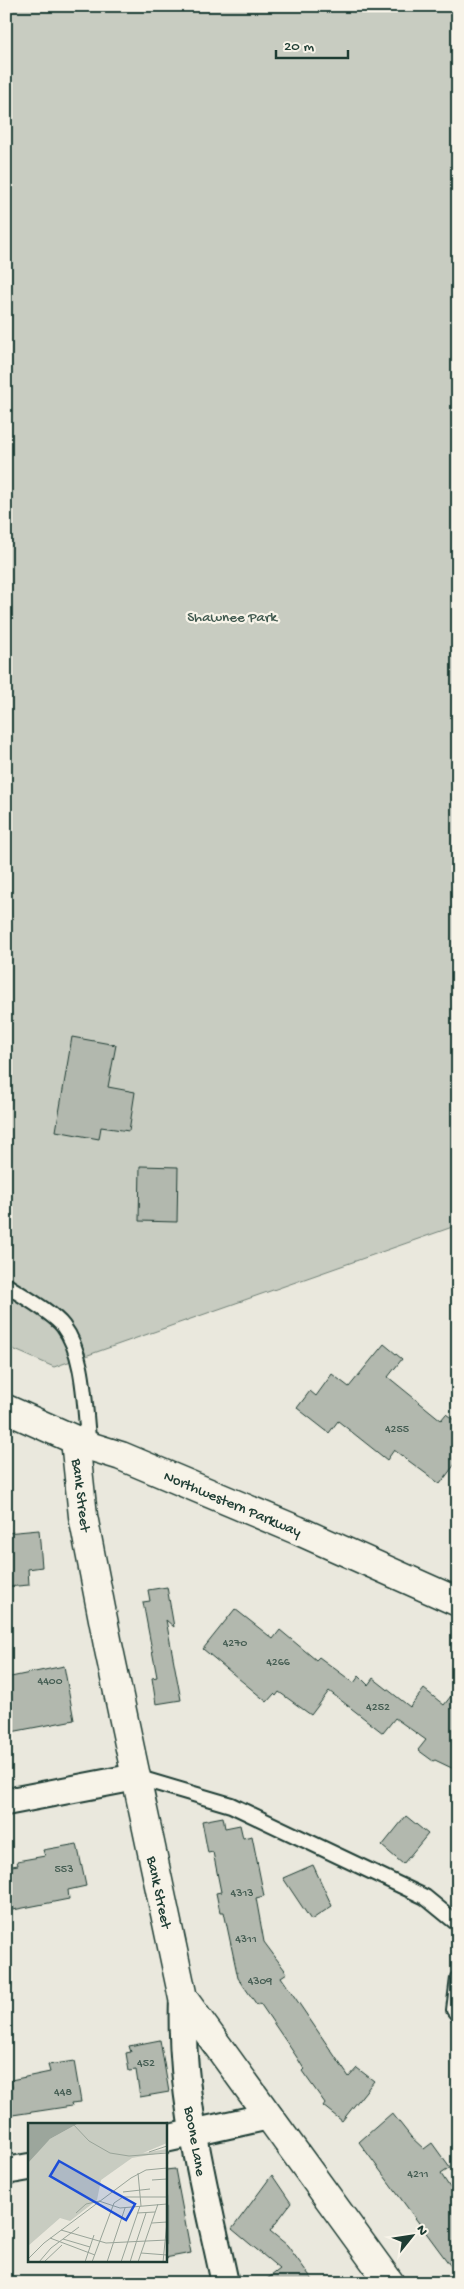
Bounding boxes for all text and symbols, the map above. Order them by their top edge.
scale bar [276,28,349,60]
text: 20 m [284,38,314,56]
park label: Shawnee Park [187,609,278,627]
house number: 4255 [385,1423,409,1437]
street label: Bank Street [66,1457,94,1535]
street label: Northwestern Parkway [161,1468,304,1542]
house number: 4270 [223,1637,247,1651]
house number: 4266 [266,1656,291,1670]
house number: 4400 [38,1675,63,1689]
house number: 4252 [366,1701,390,1715]
street label: Bank Street [141,1854,175,1932]
house number: 553 [55,1863,73,1877]
house number: 4313 [231,1887,253,1901]
house number: 4311 [235,1933,257,1947]
house number: 4309 [248,1975,272,1989]
house number: 452 [137,2057,155,2071]
house number: 448 [54,2086,72,2100]
street label: Boone Lane [179,2104,209,2178]
inset map [28,2123,166,2262]
house number: 4211 [407,2168,429,2182]
north arrow [386,2212,436,2262]
text: N [411,2223,431,2239]

